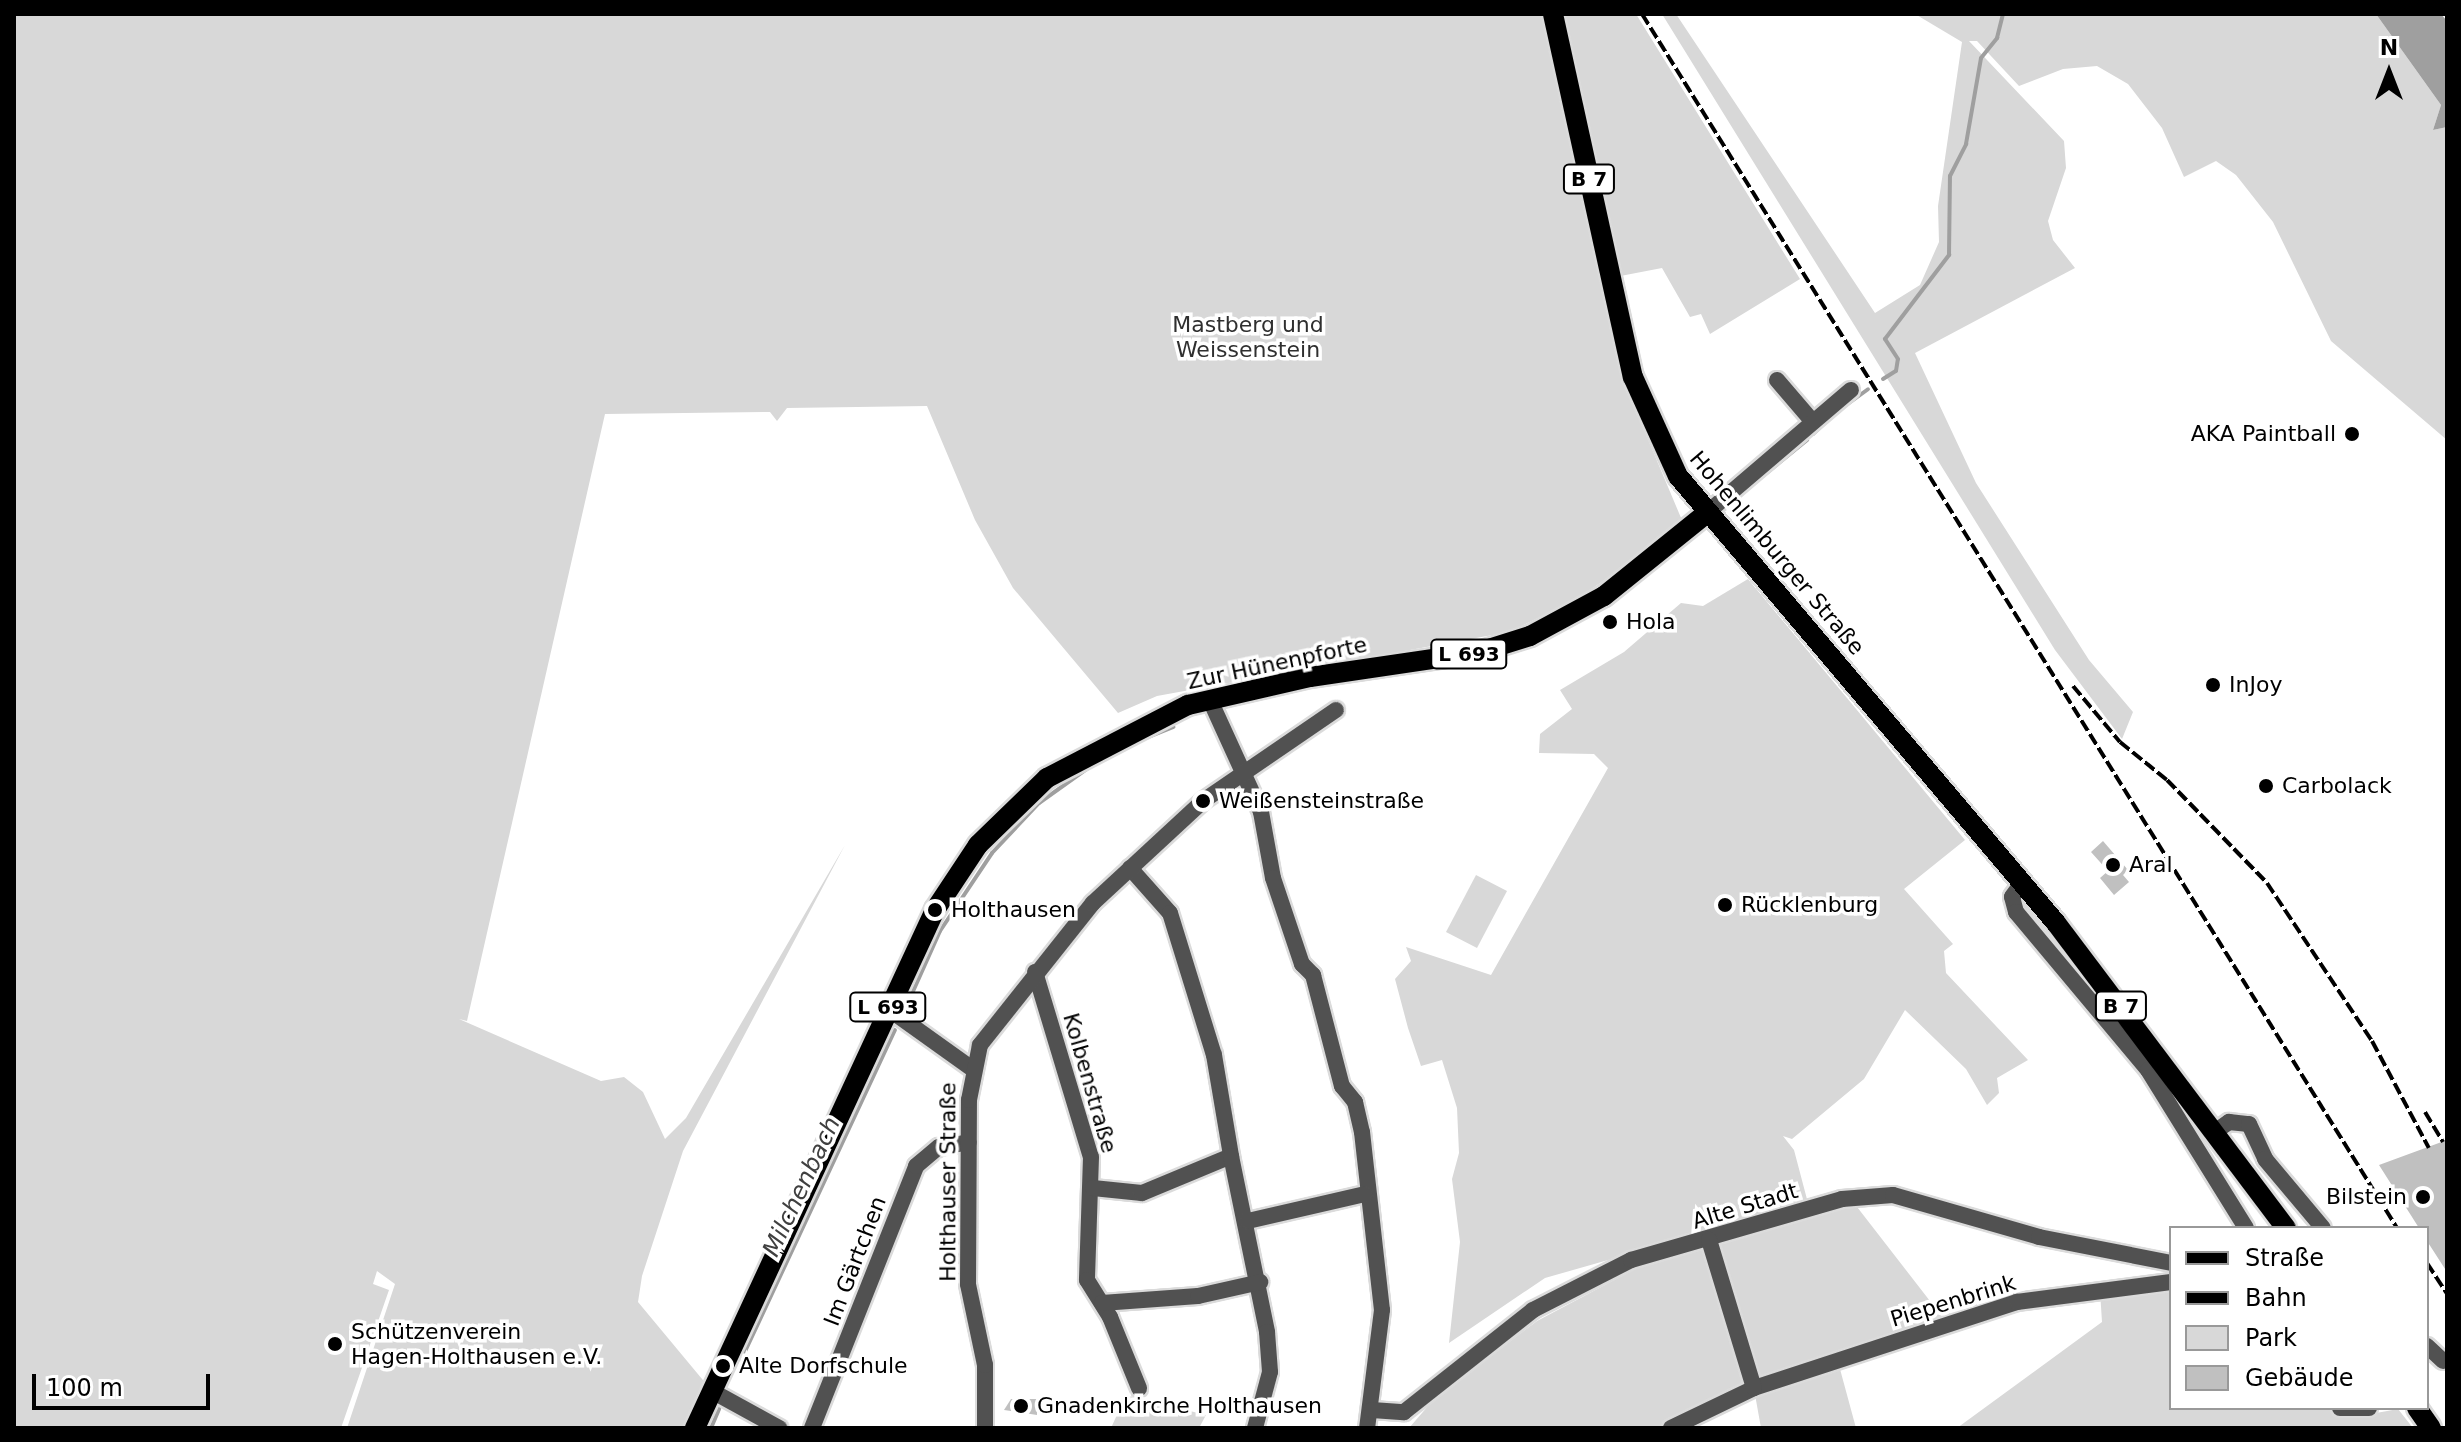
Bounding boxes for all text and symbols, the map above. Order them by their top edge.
north arrow [2349,32,2429,112]
text: N [2380,35,2398,60]
road number: B 7 [1561,163,1617,195]
park label: Mastberg und Weissenstein [1172,311,1324,362]
place label: AKA Paintball [2191,421,2336,447]
marker: AKA Paintball [2343,425,2361,443]
street label: Hohenlimburger Straße [1684,446,1870,660]
place label: Hola [1626,609,1676,635]
marker: Hola [1601,613,1619,631]
street label: Zur Hünenpforte [1185,631,1369,695]
road number: L 693 [1429,638,1509,670]
place label: InJoy [2229,672,2282,698]
marker: InJoy [2204,676,2222,694]
place label: Carbolack [2282,773,2392,799]
marker: Carbolack [2257,777,2275,795]
place label: Weißensteinstraße [1219,788,1424,814]
marker: Weißensteinstraße [1194,792,1212,810]
place label: Aral [2129,852,2173,878]
marker: Aral [2104,856,2122,874]
place label: Rücklenburg [1741,892,1878,918]
marker: Rücklenburg [1716,896,1734,914]
place label: Holthausen [951,897,1076,923]
marker: Holthausen [926,901,944,919]
road number: B 7 [2093,990,2149,1022]
road number: L 693 [848,991,928,1023]
street label: Kolbenstraße [1057,1010,1123,1156]
street label: Holthauser Straße [935,1082,961,1282]
water label: Milchenbach [757,1113,847,1261]
street label: Alte Stadt [1689,1177,1801,1235]
place label: Bilstein [2326,1184,2407,1210]
marker: Bilstein [2414,1188,2432,1206]
street label: Im Gärtchen [818,1192,892,1330]
legend [2169,1226,2429,1410]
text: Straße [2245,1244,2324,1272]
street label: Piepenbrink [1887,1269,2019,1333]
text: Bahn [2245,1284,2307,1312]
place label: Schützenverein Hagen-Holthausen e.V. [351,1318,602,1370]
text: Park [2245,1324,2297,1352]
marker: Schützenverein Hagen-Holthausen e.V. [326,1335,344,1353]
place label: Alte Dorfschule [739,1353,908,1379]
marker: Alte Dorfschule [714,1357,732,1375]
scale bar [36,1358,214,1408]
text: Gebäude [2245,1364,2354,1392]
text: 100 m [46,1374,123,1402]
place label: Gnadenkirche Holthausen [1037,1393,1322,1419]
marker: Gnadenkirche Holthausen [1012,1397,1030,1415]

